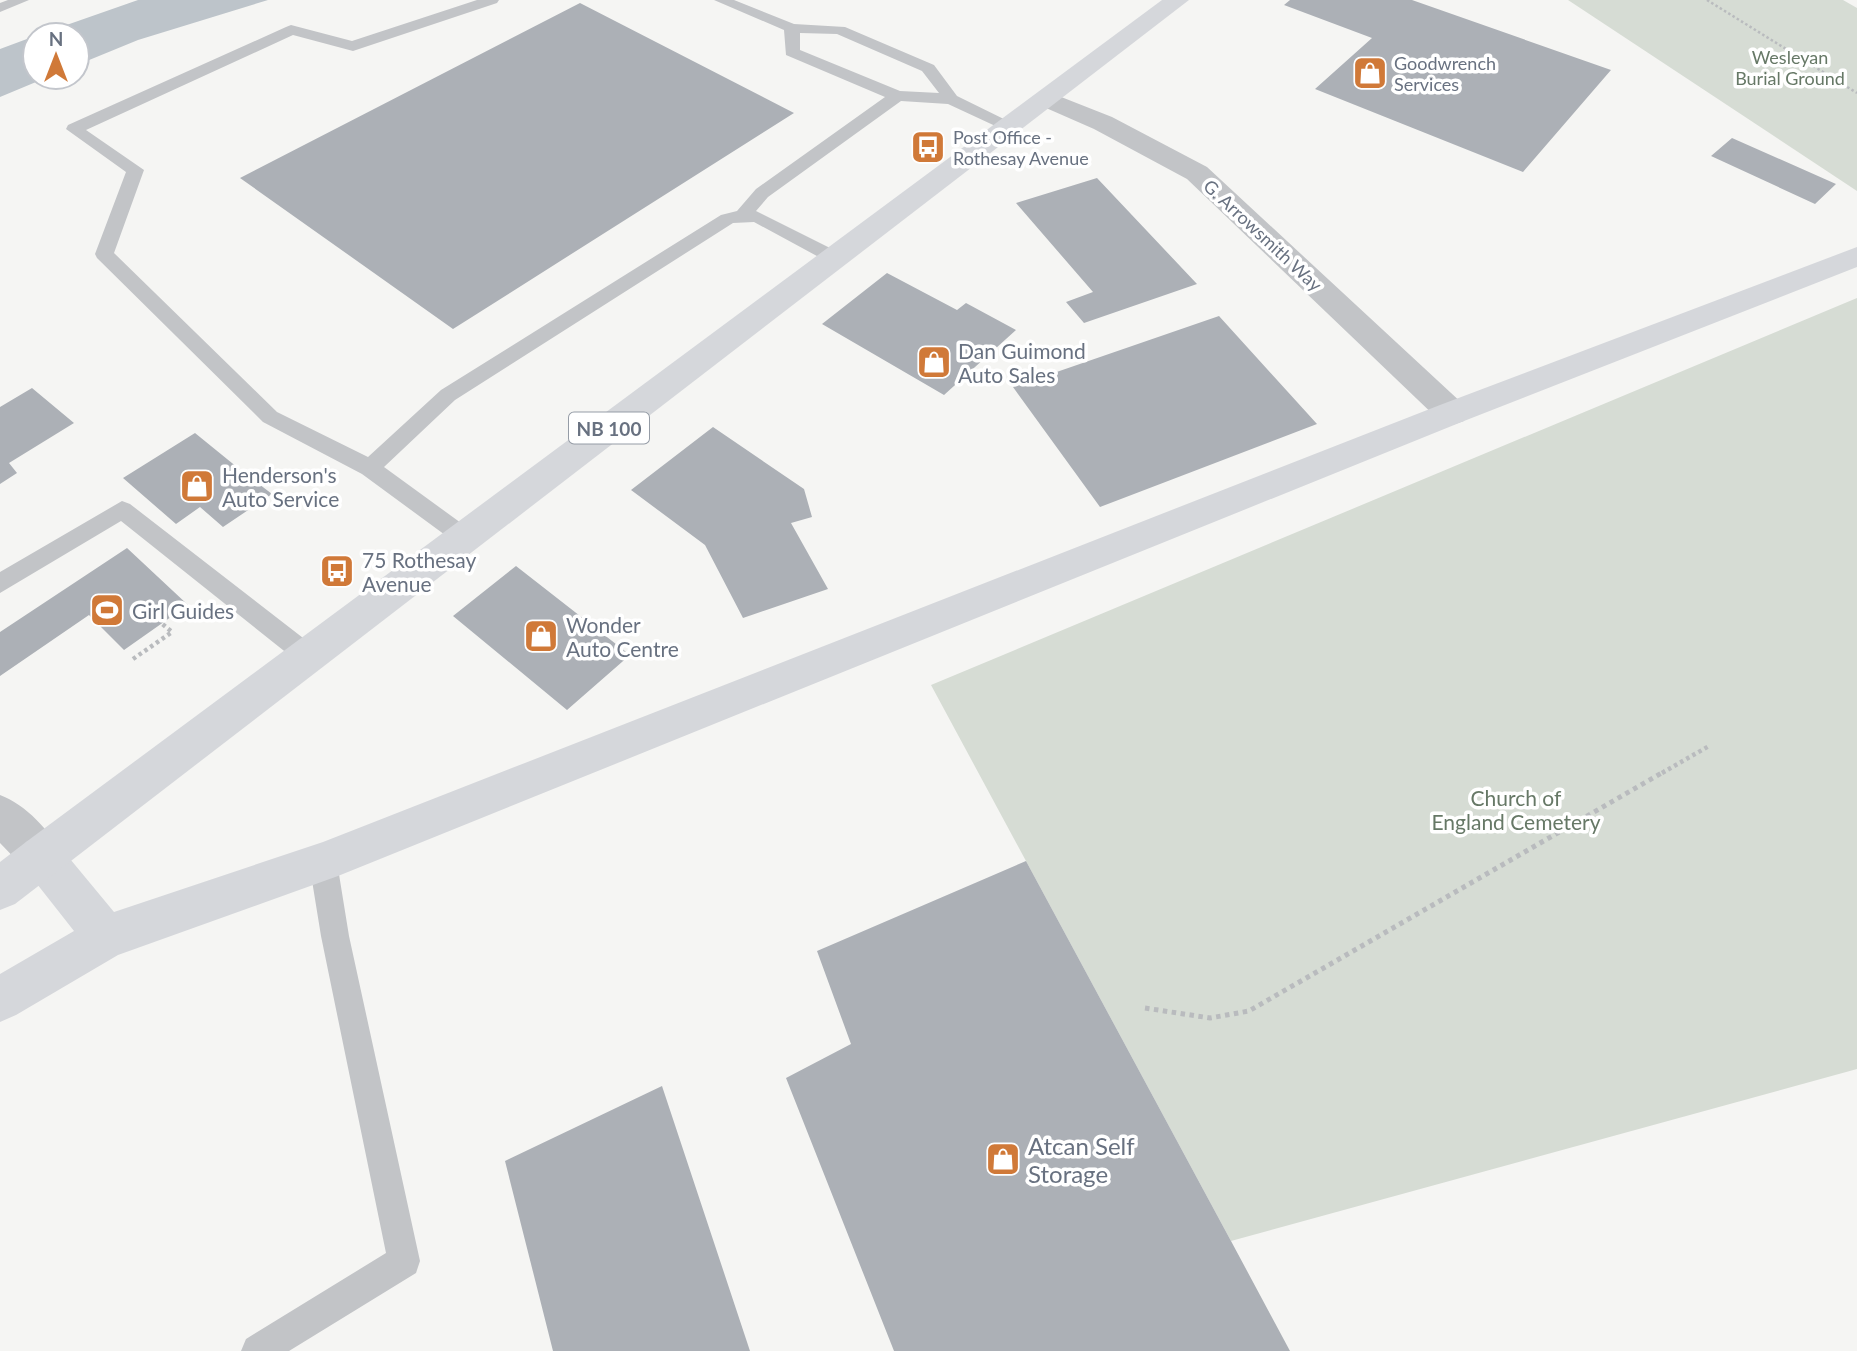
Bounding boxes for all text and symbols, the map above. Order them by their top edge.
north arrow [21,21,91,91]
text: N [49,27,63,50]
park label: Wesleyan Burial Ground [1735,46,1845,89]
place label: Goodwrench Services [1394,52,1496,95]
shop icon: Goodwrench Services [1351,54,1389,92]
place label: Post Office - Rothesay Avenue [953,126,1089,169]
bus stop icon: Post Office - Rothesay Avenue [909,128,947,166]
street label: G. Arrowsmith Way [1199,174,1327,296]
place label: Dan Guimond Auto Sales [958,338,1086,387]
shop icon: Dan Guimond Auto Sales [915,343,953,381]
road number: NB 100 [569,412,649,444]
place label: Henderson's Auto Service [222,462,339,511]
shop icon: Henderson's Auto Service [178,467,216,505]
place label: 75 Rothesay Avenue [362,547,477,596]
bus stop icon: 75 Rothesay Avenue [318,552,356,590]
sports icon: Girl Guides [88,591,126,629]
place label: Girl Guides [132,598,234,623]
place label: Wonder Auto Centre [566,612,679,661]
shop icon: Wonder Auto Centre [522,617,560,655]
park label: Church of England Cemetery [1432,785,1601,834]
place label: Atcan Self Storage [1028,1131,1135,1188]
shop icon: Atcan Self Storage [984,1140,1022,1178]

